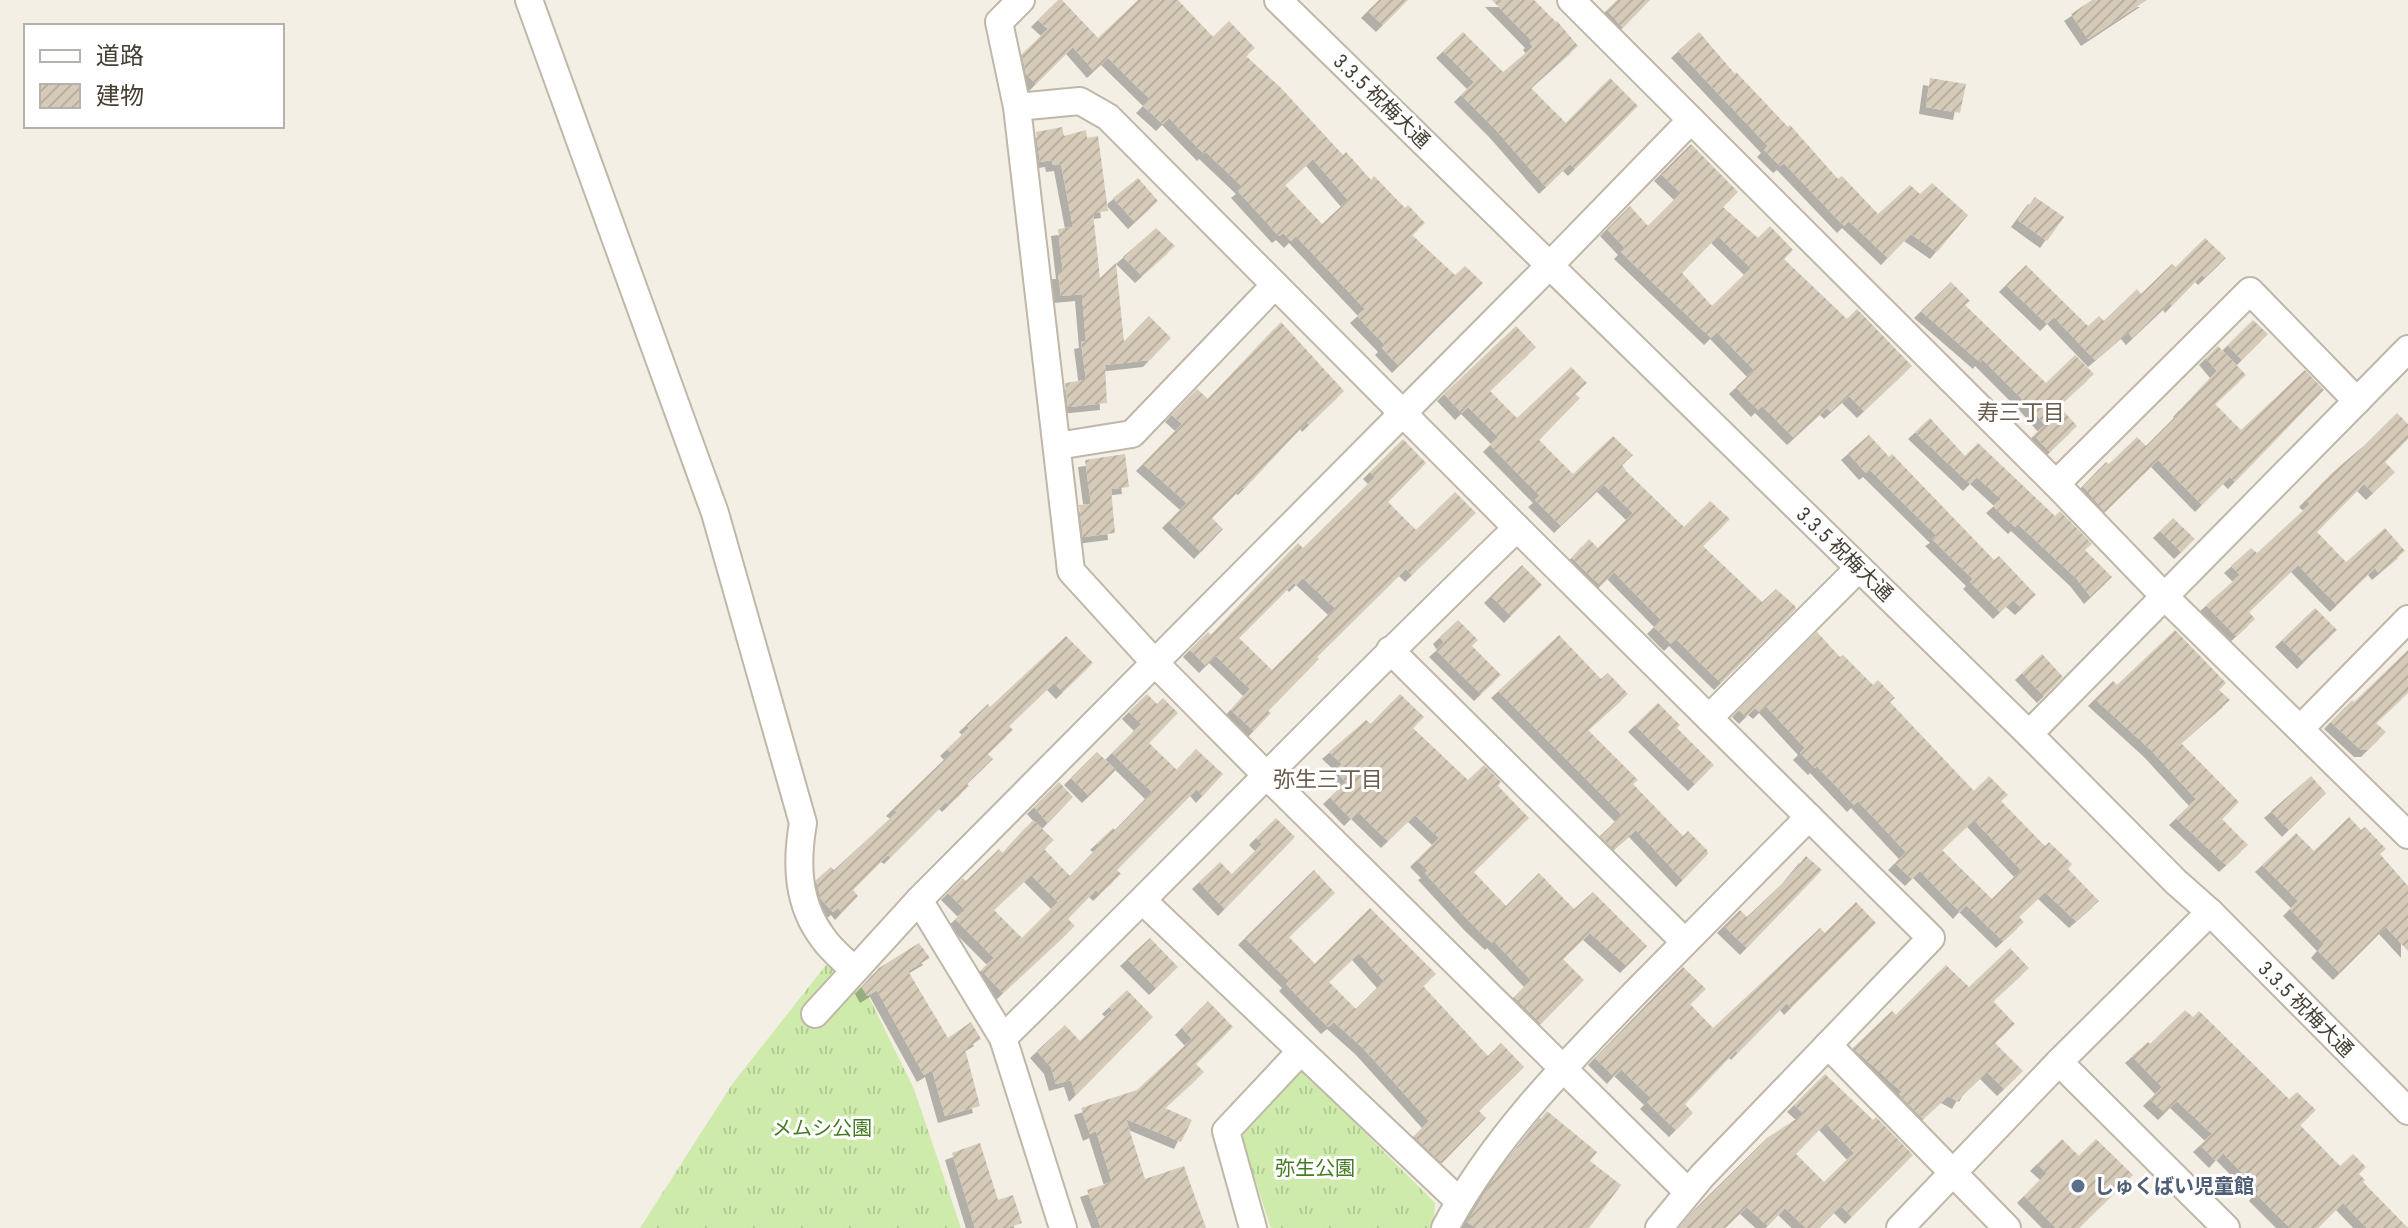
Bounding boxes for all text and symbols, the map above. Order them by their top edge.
legend [24,24,284,128]
text: 道路 [96,42,144,70]
street label: 3.3.5 祝梅大通 [1329,49,1435,153]
text: 建物 [96,82,144,110]
district label: 寿三丁目 [1977,400,2065,425]
street label: 3.3.5 祝梅大通 [1792,502,1898,606]
district label: 弥生三丁目 [1273,767,1383,792]
street label: 3.3.5 祝梅大通 [2253,956,2359,1062]
park label: メムシ公園 [772,1116,872,1140]
park label: 弥生公園 [1275,1156,1355,1180]
place label: しゅくばい児童館 [2094,1174,2254,1198]
marker: しゅくばい児童館 [2069,1177,2087,1195]

